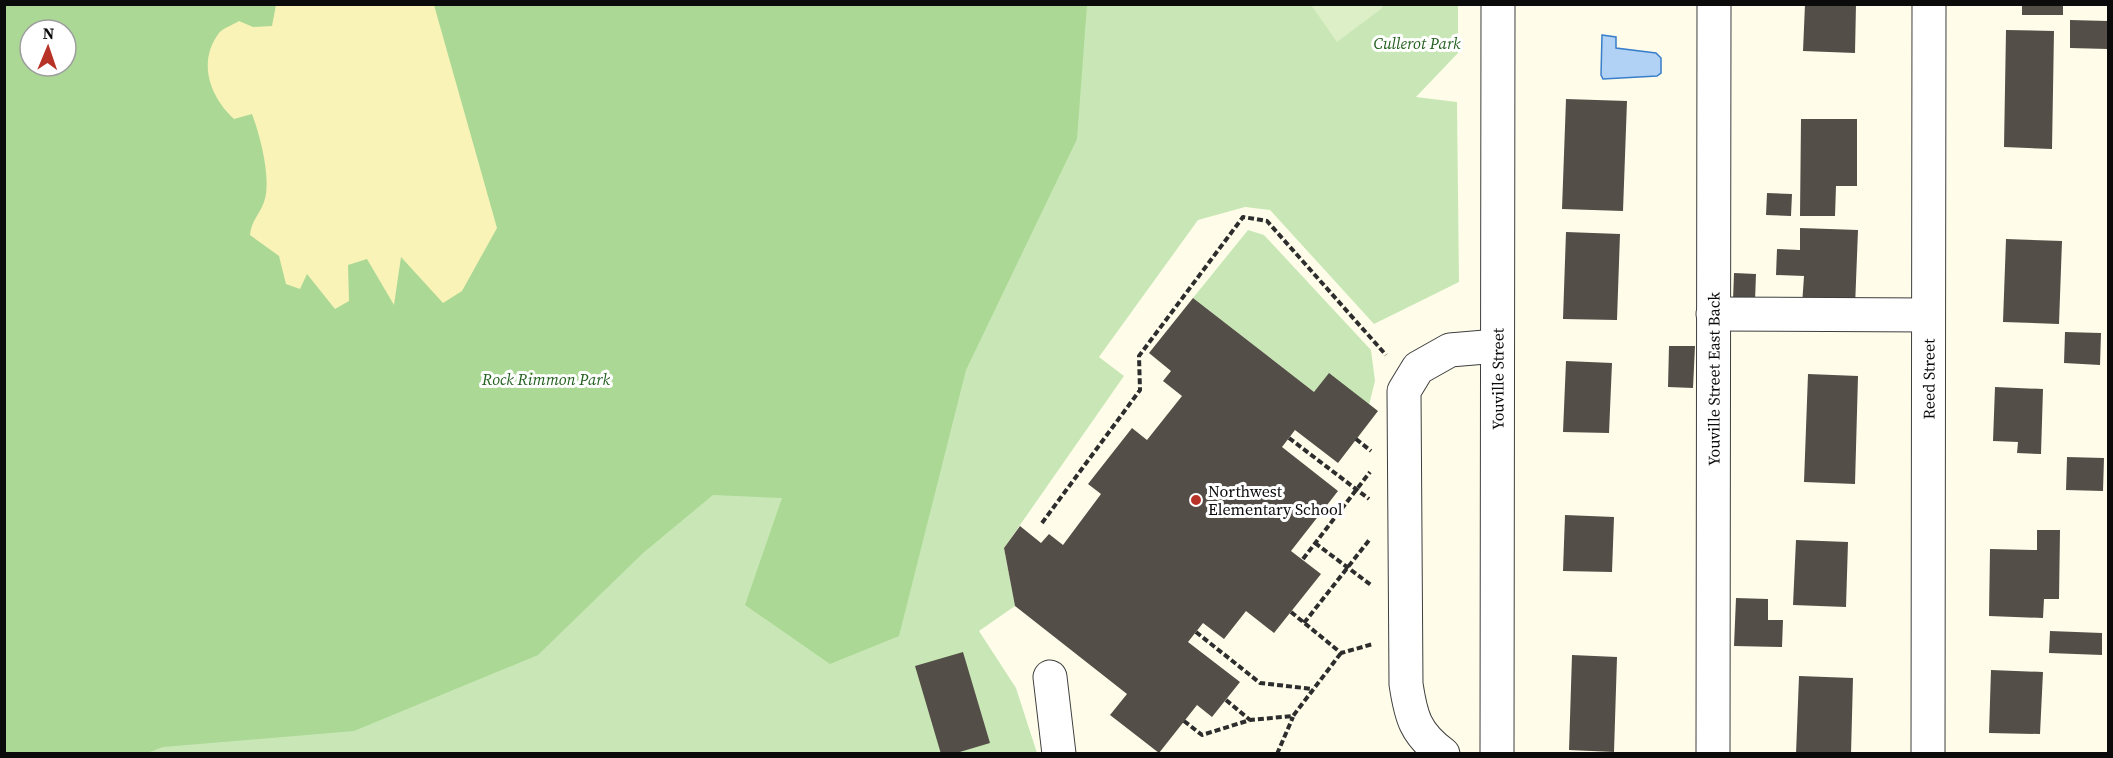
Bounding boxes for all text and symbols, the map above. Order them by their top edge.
north arrow [18,18,78,78]
text: N [42,22,55,44]
park label: Cullerot Park [1373,32,1461,54]
street label: Youville Street East Back [1702,292,1725,466]
street label: Youville Street [1486,327,1509,430]
street label: Reed Street [1917,338,1940,419]
park label: Rock Rimmon Park [481,368,610,390]
place label: Northwest Elementary School [1208,480,1343,520]
marker: Northwest Elementary School [1189,493,1203,507]

